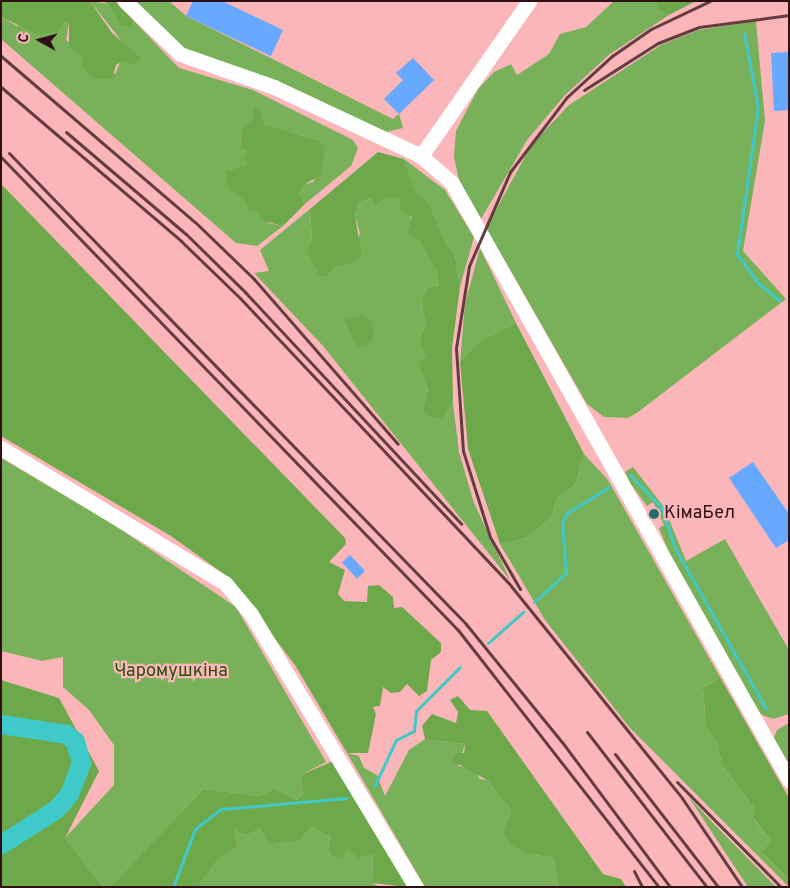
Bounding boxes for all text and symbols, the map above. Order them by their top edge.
north arrow [15,15,65,65]
text: С [16,33,34,44]
place label: КімаБел [664,503,735,525]
marker: КімаБел [648,508,660,520]
park label: Чаромушкіна [114,661,228,683]

